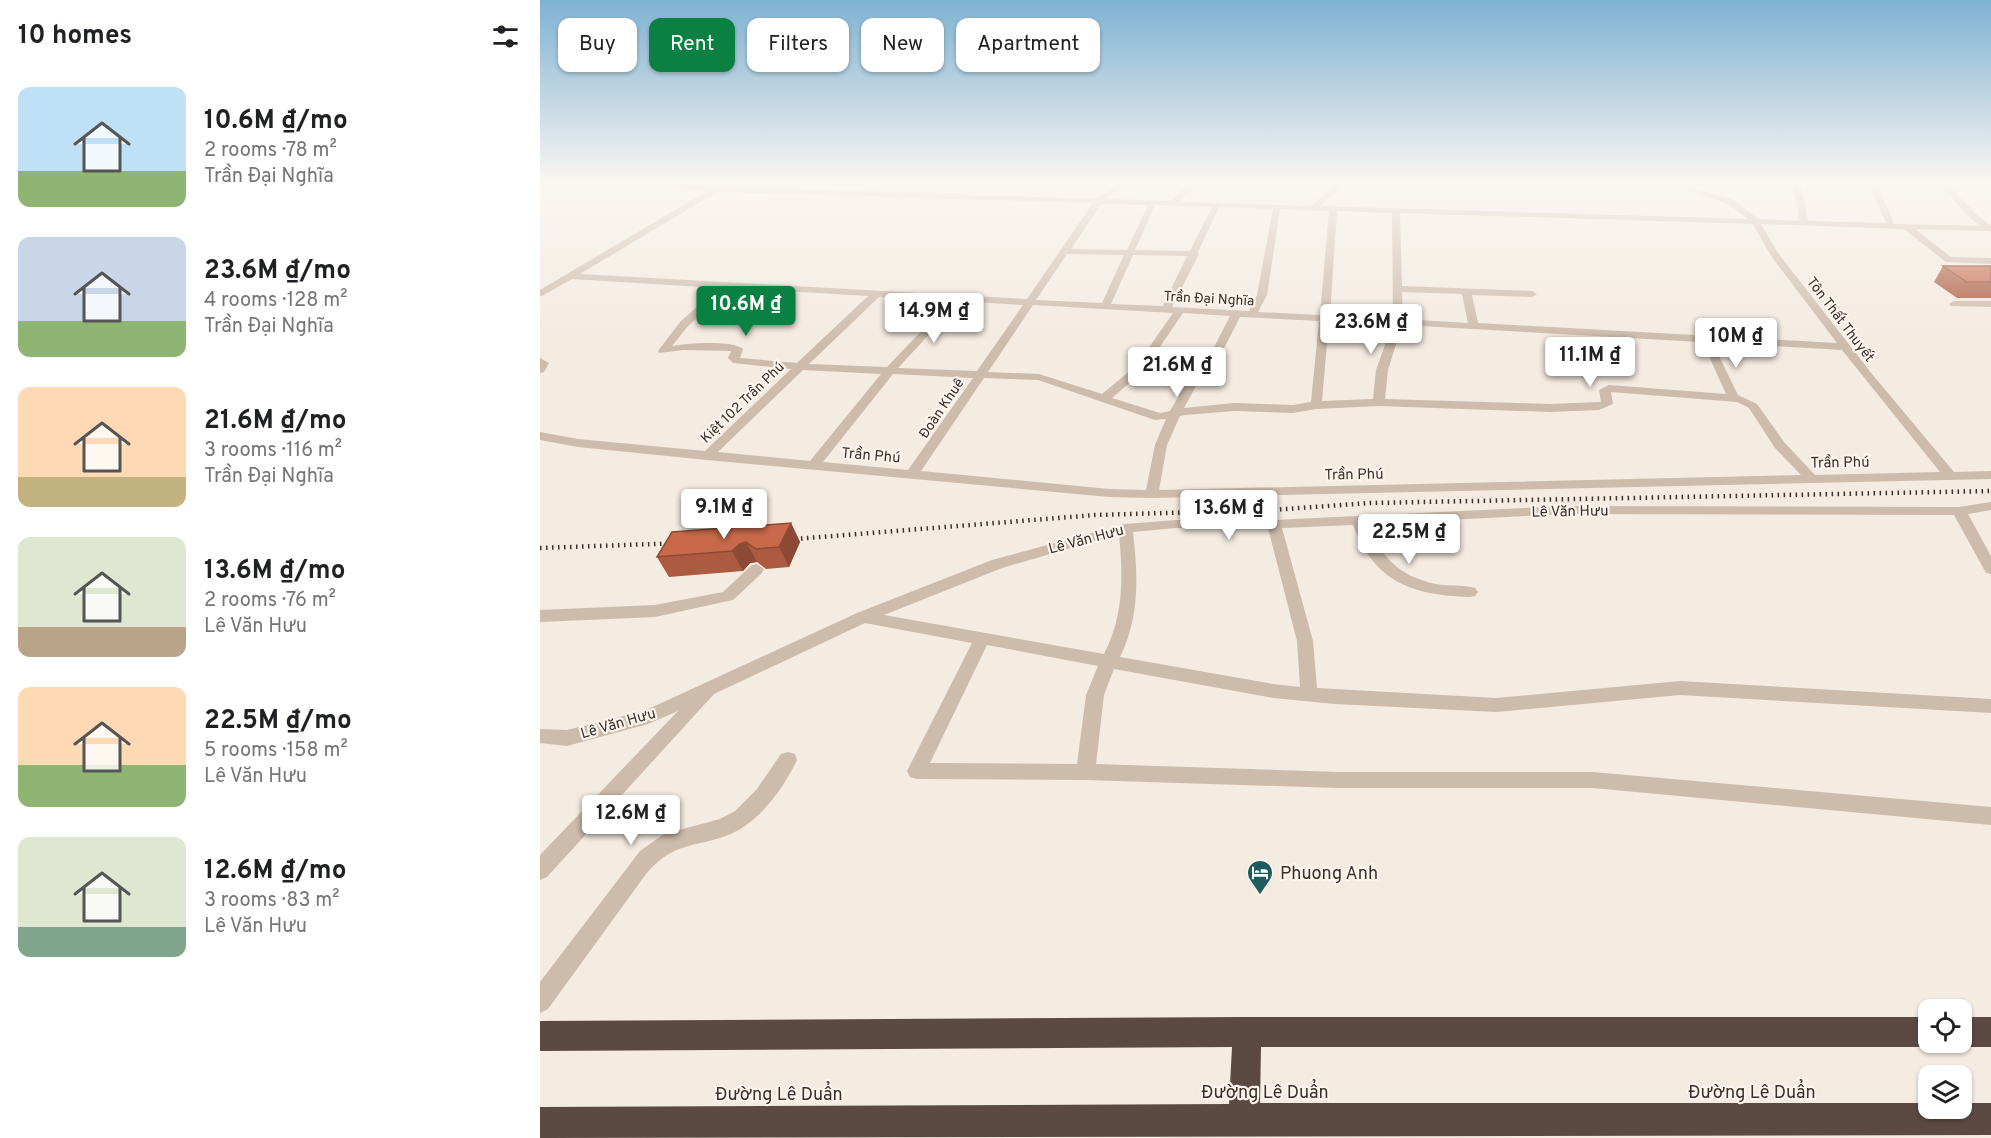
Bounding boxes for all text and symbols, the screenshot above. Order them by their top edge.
chip: Buy [558,18,637,72]
chip: Rent [649,18,735,72]
chip: Filters [747,18,849,72]
chip: New [861,18,944,72]
chip: Apartment [956,18,1100,72]
text: 10 homes [18,20,132,53]
icon: filters [489,20,522,53]
text: 10.6M ₫/mo [204,105,348,138]
icon: home [66,111,138,183]
text: 2 rooms · 78 m² [204,138,337,164]
text: Trần Đại Nghĩa [204,164,334,190]
text: 23.6M ₫/mo [204,255,351,288]
icon: home [66,261,138,333]
street label: Tôn Thất Thuyết [1802,274,1877,366]
pin: 10.6M ₫ [691,286,801,337]
text: 4 rooms · 128 m² [204,288,347,314]
street label: Trần Đại Nghĩa [1163,289,1255,310]
text: 10.6M ₫ [710,292,782,318]
pin: 14.9M ₫ [879,293,989,344]
text: 14.9M ₫ [899,299,969,325]
pin: 23.6M ₫ [1316,304,1426,355]
text: 23.6M ₫ [1334,310,1408,336]
text: Trần Đại Nghĩa [204,314,334,340]
pin: 10M ₫ [1694,318,1778,369]
text: 10M ₫ [1709,324,1763,350]
pin: 11.1M ₫ [1535,337,1645,388]
text: 11.1M ₫ [1559,343,1621,369]
pin: 21.6M ₫ [1122,347,1232,398]
text: 21.6M ₫ [1142,353,1212,379]
street label: Kiệt 102 Trần Phú [698,359,788,447]
street label: Đoàn Khuê [916,376,968,442]
text: 21.6M ₫/mo [204,405,347,438]
icon: home [66,411,138,483]
text: 3 rooms · 116 m² [204,438,342,464]
street label: Trần Phú [841,443,901,469]
street label: Trần Phú [1810,452,1870,474]
text: Trần Đại Nghĩa [204,464,334,490]
street label: Trần Phú [1324,464,1384,486]
pin: 9.1M ₫ [675,489,773,540]
pin: 13.6M ₫ [1174,490,1284,541]
text: 9.1M ₫ [695,495,753,521]
text: 13.6M ₫ [1194,496,1264,522]
street label: Lê Văn Hưu [1531,502,1609,523]
pin: 22.5M ₫ [1354,514,1464,565]
text: 22.5M ₫ [1372,520,1446,546]
street label: Lê Văn Hưu [1047,521,1126,560]
text: 13.6M ₫/mo [204,555,346,588]
icon: home [66,561,138,633]
text: 2 rooms · 76 m² [204,588,336,614]
text: Lê Văn Hưu [204,614,307,640]
text: 22.5M ₫/mo [204,705,352,738]
street label: Lê Văn Hưu [579,705,658,744]
icon: home [66,711,138,783]
text: 5 rooms · 158 m² [204,738,348,764]
text: Lê Văn Hưu [204,764,307,790]
pin: 12.6M ₫ [576,795,686,846]
text: 12.6M ₫ [596,801,666,827]
text: 12.6M ₫/mo [204,855,346,888]
hotel icon: Phuong Anh [1245,858,1275,896]
icon: home [66,861,138,933]
place label: Phuong Anh [1280,863,1378,886]
text: 3 rooms · 83 m² [204,888,339,914]
text: Lê Văn Hưu [204,914,307,940]
map controls [1918,999,1972,1119]
button: locate [1918,999,1972,1053]
button: layers [1918,1065,1972,1119]
street label: Đường Lê Duẩn [1201,1078,1329,1105]
street label: Đường Lê Duẩn [1688,1078,1816,1105]
street label: Đường Lê Duẩn [715,1080,843,1107]

